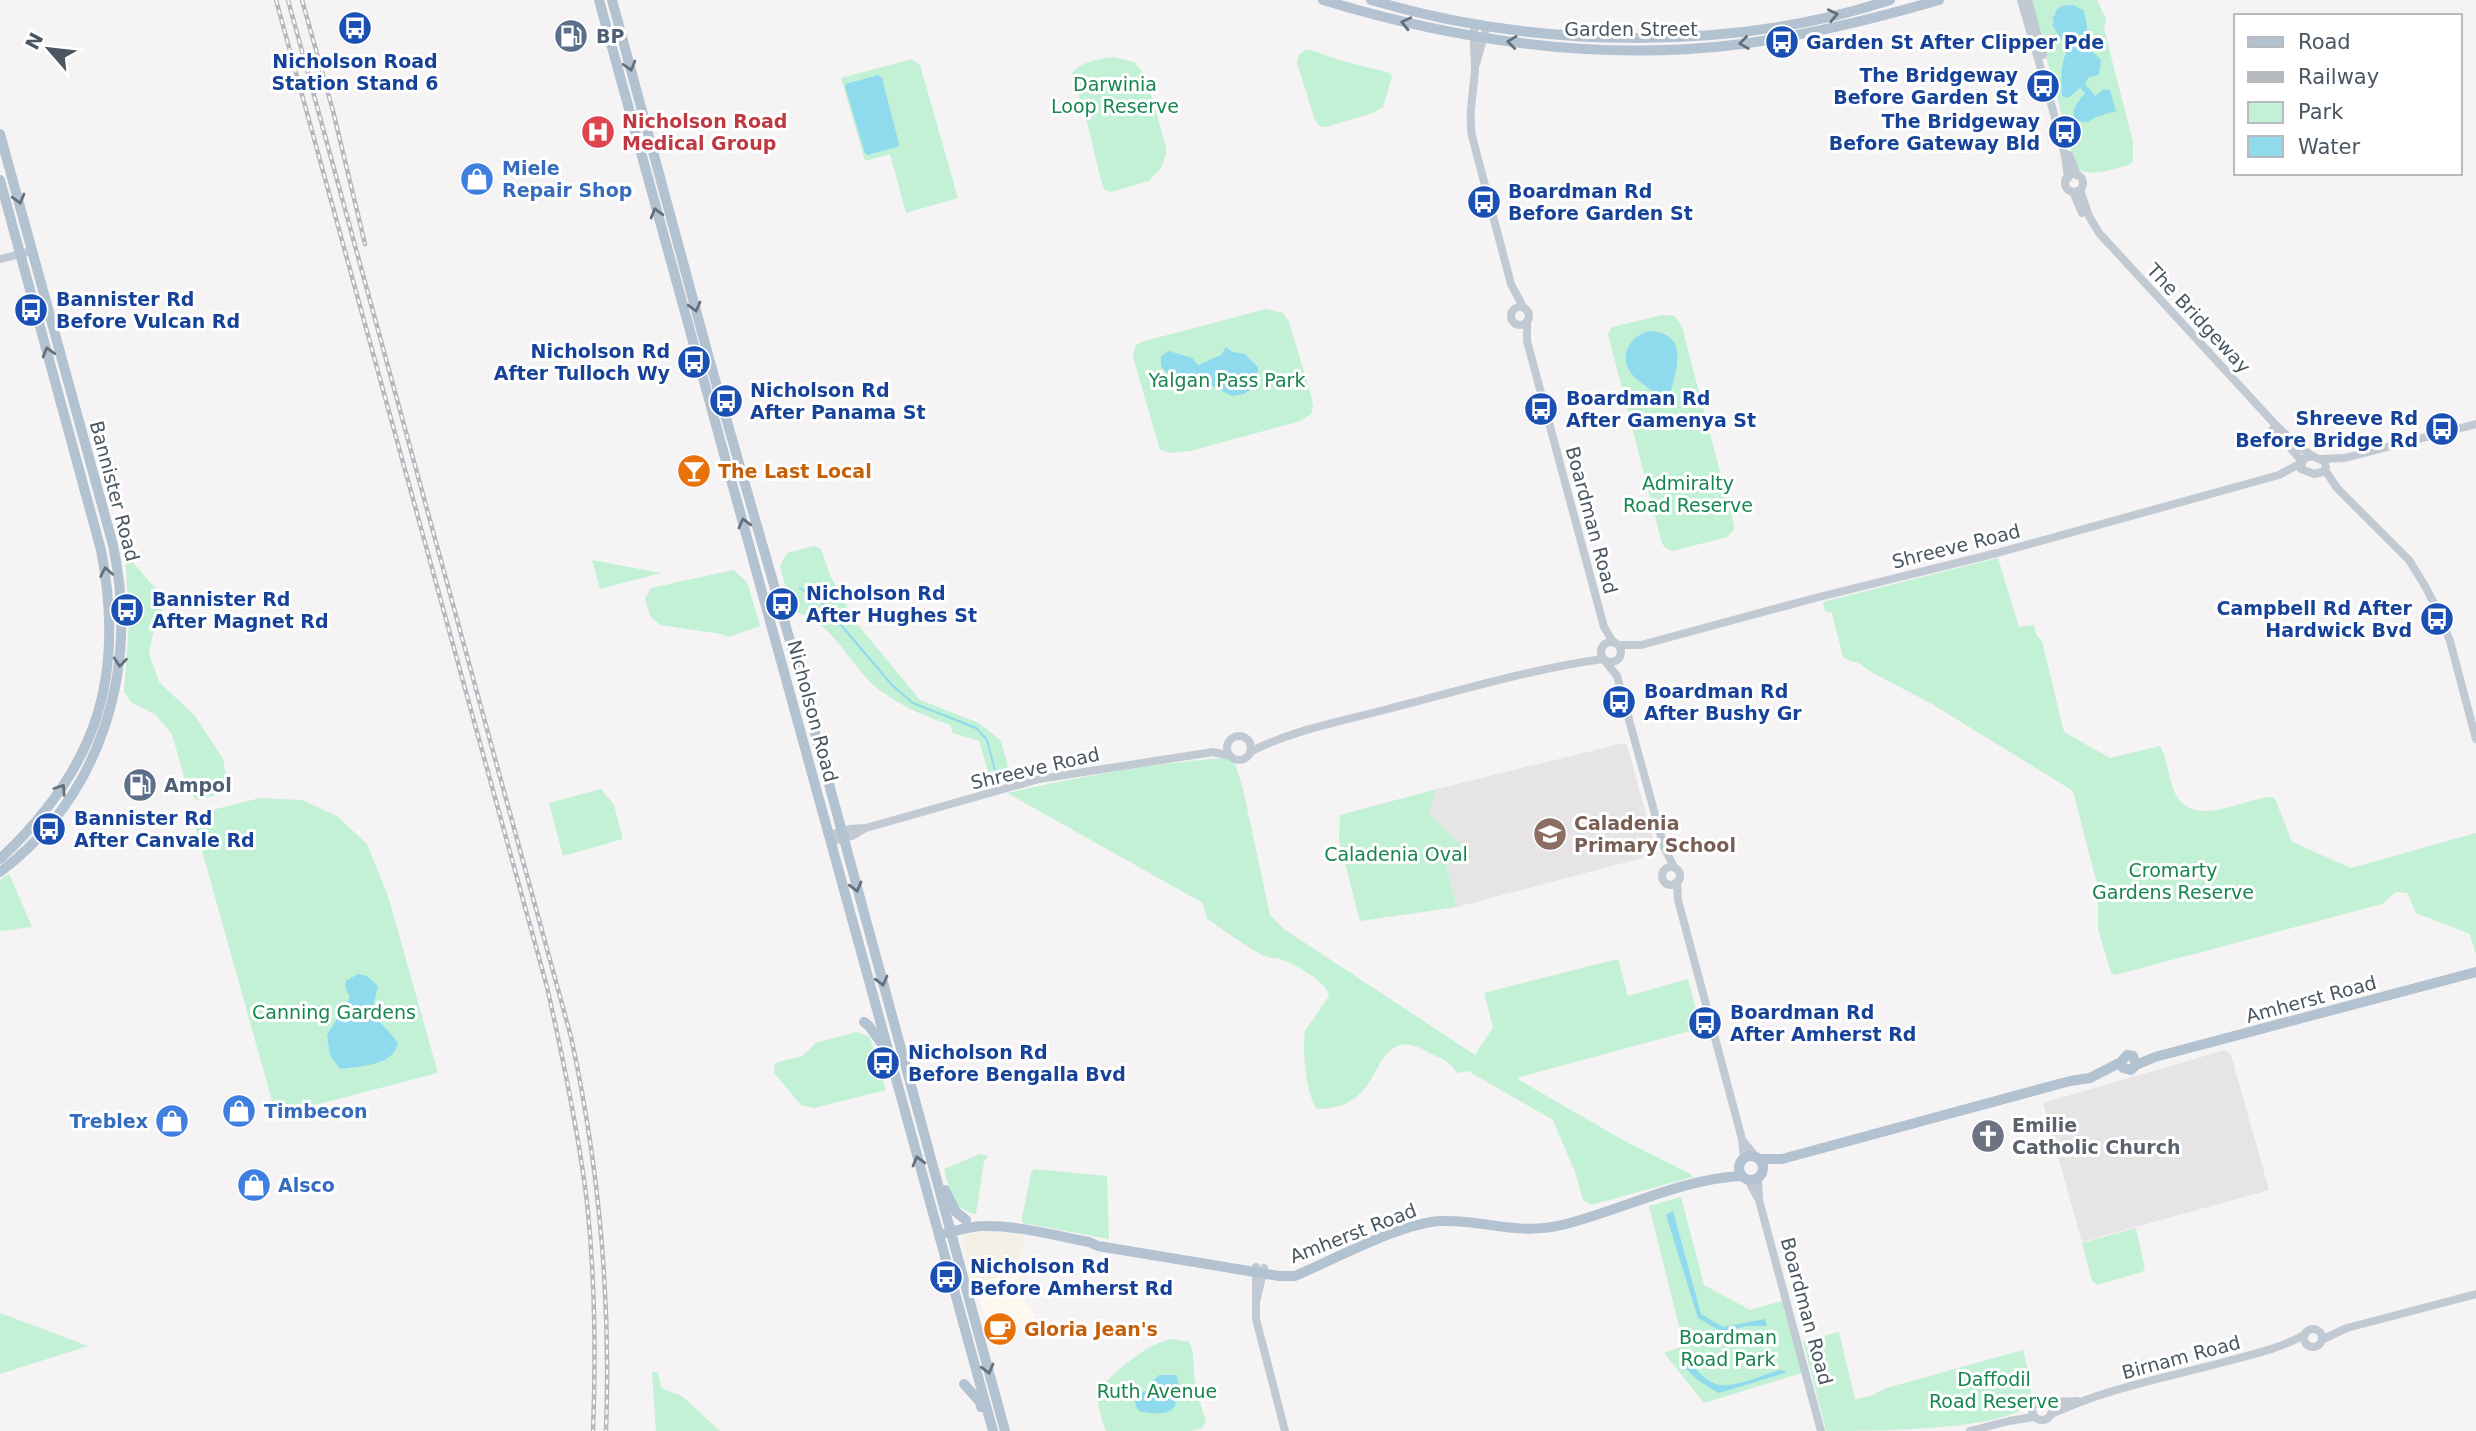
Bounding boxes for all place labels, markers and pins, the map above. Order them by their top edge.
bus stop icon: Nicholson Road Station Stand 6 [336,9,374,47]
fuel station icon: BP [552,17,590,55]
bus stop icon: Garden St After Clipper Pde [1763,23,1801,61]
place label: BP [596,25,624,47]
place label: Garden St After Clipper Pde [1806,31,2104,53]
place label: Nicholson Road Station Stand 6 [272,50,438,94]
place label: The Bridgeway Before Garden St [1833,64,2019,108]
bus stop icon: The Bridgeway Before Garden St [2024,67,2062,105]
place label: Nicholson Road Medical Group [622,110,787,154]
place label: The Bridgeway Before Gateway Bld [1829,110,2041,154]
hospital icon: Nicholson Road Medical Group [579,113,617,151]
bus stop icon: The Bridgeway Before Gateway Bld [2046,113,2084,151]
place label: Miele Repair Shop [502,157,632,201]
shop icon: Miele Repair Shop [458,160,496,198]
place label: Boardman Rd Before Garden St [1508,180,1693,224]
bus stop icon: Boardman Rd Before Garden St [1465,183,1503,221]
place label: Bannister Rd Before Vulcan Rd [56,288,240,332]
bus stop icon: Bannister Rd Before Vulcan Rd [12,291,50,329]
place label: Nicholson Rd After Tulloch Wy [494,340,671,384]
bus stop icon: Nicholson Rd After Tulloch Wy [675,343,713,381]
place label: Nicholson Rd After Panama St [750,379,926,423]
bus stop icon: Nicholson Rd After Panama St [707,382,745,420]
place label: Boardman Rd After Gamenya St [1566,387,1756,431]
bus stop icon: Boardman Rd After Gamenya St [1522,390,1560,428]
place label: Shreeve Rd Before Bridge Rd [2235,407,2418,451]
bus stop icon: Shreeve Rd Before Bridge Rd [2423,410,2461,448]
bar icon: The Last Local [675,452,713,490]
place label: The Last Local [718,460,872,482]
place label: Nicholson Rd After Hughes St [806,582,977,626]
bus stop icon: Nicholson Rd After Hughes St [763,585,801,623]
place label: Bannister Rd After Magnet Rd [152,588,329,632]
bus stop icon: Bannister Rd After Magnet Rd [108,591,146,629]
place label: Campbell Rd After Hardwick Bvd [2217,597,2413,641]
bus stop icon: Campbell Rd After Hardwick Bvd [2418,600,2456,638]
place label: Boardman Rd After Bushy Gr [1644,680,1802,724]
bus stop icon: Boardman Rd After Bushy Gr [1600,683,1638,721]
fuel station icon: Ampol [121,766,159,804]
place label: Ampol [164,774,232,796]
place label: Bannister Rd After Canvale Rd [74,807,255,851]
bus stop icon: Bannister Rd After Canvale Rd [30,810,68,848]
place label: Caladenia Primary School [1574,812,1736,856]
school or university icon: Caladenia Primary School [1531,815,1569,853]
place label: Boardman Rd After Amherst Rd [1730,1001,1916,1045]
bus stop icon: Boardman Rd After Amherst Rd [1686,1004,1724,1042]
place label: Nicholson Rd Before Bengalla Bvd [908,1041,1126,1085]
bus stop icon: Nicholson Rd Before Bengalla Bvd [864,1044,902,1082]
shop icon: Timbecon [220,1092,258,1130]
place label: Timbecon [264,1100,368,1122]
shop icon: Treblex [153,1102,191,1140]
place label: Treblex [70,1110,148,1132]
place label: Emilie Catholic Church [2012,1114,2181,1158]
church icon: Emilie Catholic Church [1969,1117,2007,1155]
shop icon: Alsco [235,1166,273,1204]
place label: Alsco [278,1174,335,1196]
place label: Nicholson Rd Before Amherst Rd [970,1255,1173,1299]
bus stop icon: Nicholson Rd Before Amherst Rd [927,1258,965,1296]
cafe icon: Gloria Jean's [981,1310,1019,1348]
place label: Gloria Jean's [1024,1318,1158,1340]

